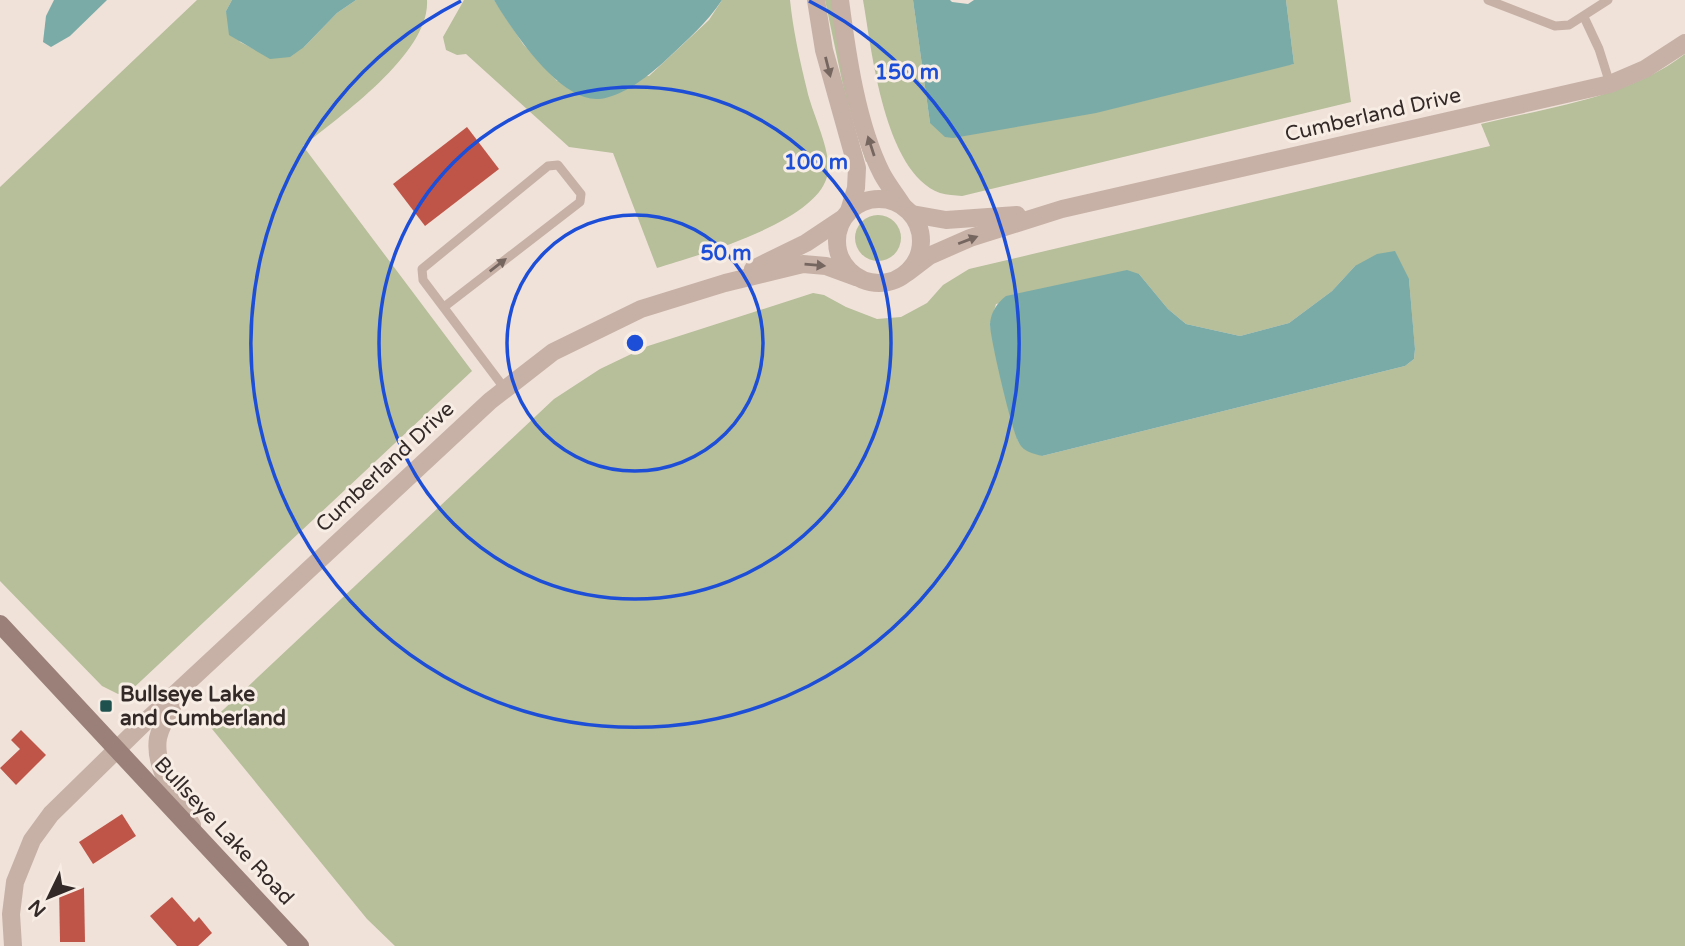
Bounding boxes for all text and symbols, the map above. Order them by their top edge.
one-way arrow [823,56,834,78]
text: 150 m [875,60,939,85]
street label: Cumberland Drive [1283,83,1464,147]
one-way arrow [866,135,876,156]
text: 100 m [784,150,848,175]
one-way arrow [958,234,979,245]
text: 50 m [700,241,752,266]
one-way arrow [488,258,506,273]
one-way arrow [804,260,826,271]
centre of rings [623,331,647,355]
street label: Cumberland Drive [311,396,459,537]
place label: Bullseye Lake and Cumberland [120,682,286,731]
marker: Bullseye Lake and Cumberland [98,698,114,714]
street label: Bullseye Lake Road [149,752,299,910]
north arrow [14,862,84,932]
text: N [24,895,51,921]

